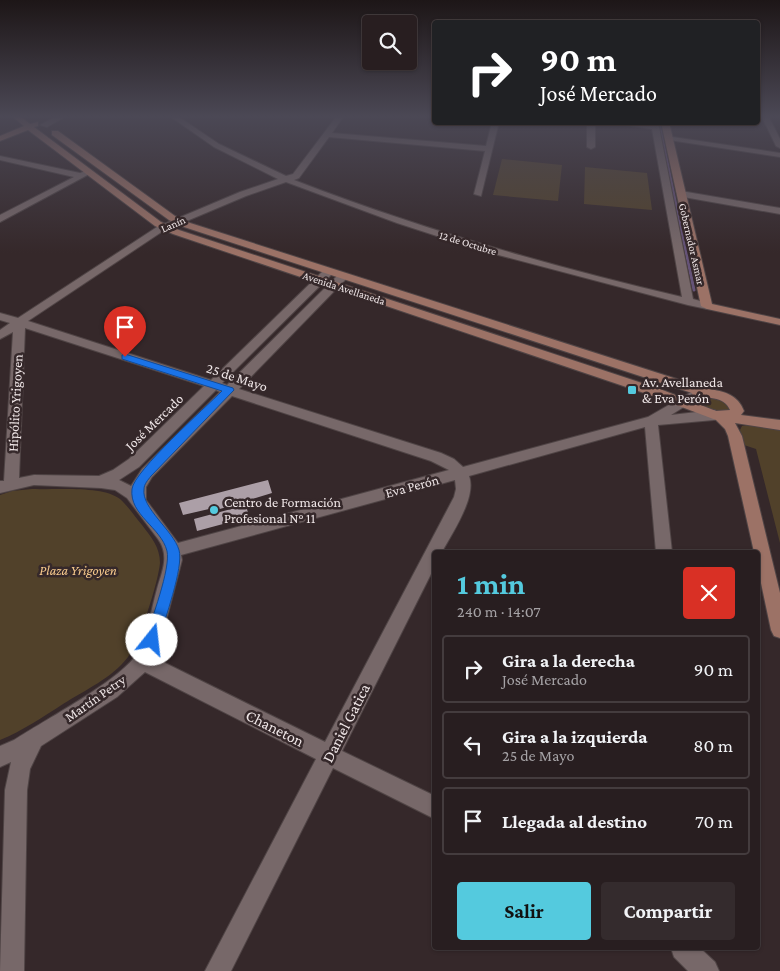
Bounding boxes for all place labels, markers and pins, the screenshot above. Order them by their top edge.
pin [104,306,146,357]
place label: Av. Avellaneda & Eva Perón [642,374,723,406]
marker: Av. Avellaneda & Eva Perón [626,384,638,396]
place label: Centro de Formación Profesional N° 11 [224,494,342,526]
marker: Centro de Formación Profesional N° 11 [208,504,220,516]

